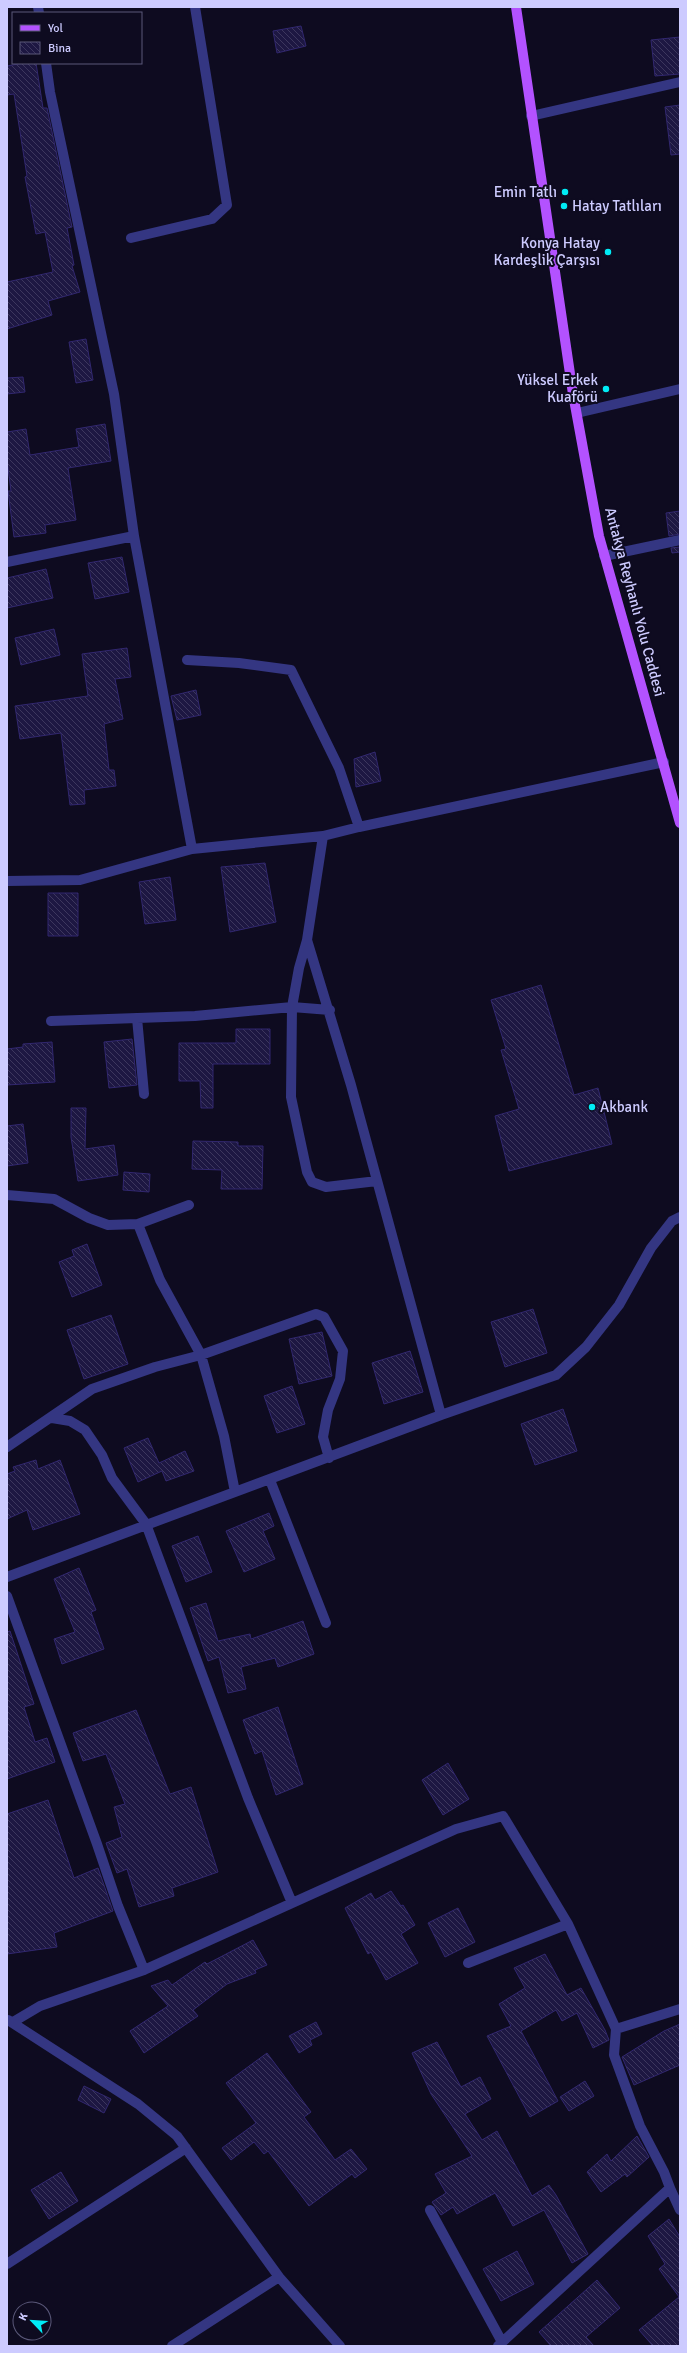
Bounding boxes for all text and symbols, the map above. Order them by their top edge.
legend [12,12,142,64]
text: Yol [48,21,64,36]
text: Bina [48,41,71,56]
place label: Emin Tatlı [494,183,557,201]
marker: Emin Tatlı [560,187,570,197]
place label: Hatay Tatlıları [572,197,662,215]
marker: Hatay Tatlıları [559,201,569,211]
place label: Konya Hatay Kardeşlik Çarşısı [493,234,600,269]
marker: Konya Hatay Kardeşlik Çarşısı [603,247,613,257]
place label: Yüksel Erkek Kuaförü [517,371,598,406]
marker: Yüksel Erkek Kuaförü [601,384,611,394]
street label: Antakya Reyhanlı Yolu Caddesi [601,505,669,699]
place label: Akbank [600,1098,648,1116]
marker: Akbank [587,1102,597,1112]
north arrow [12,2301,52,2341]
text: K [16,2311,31,2323]

